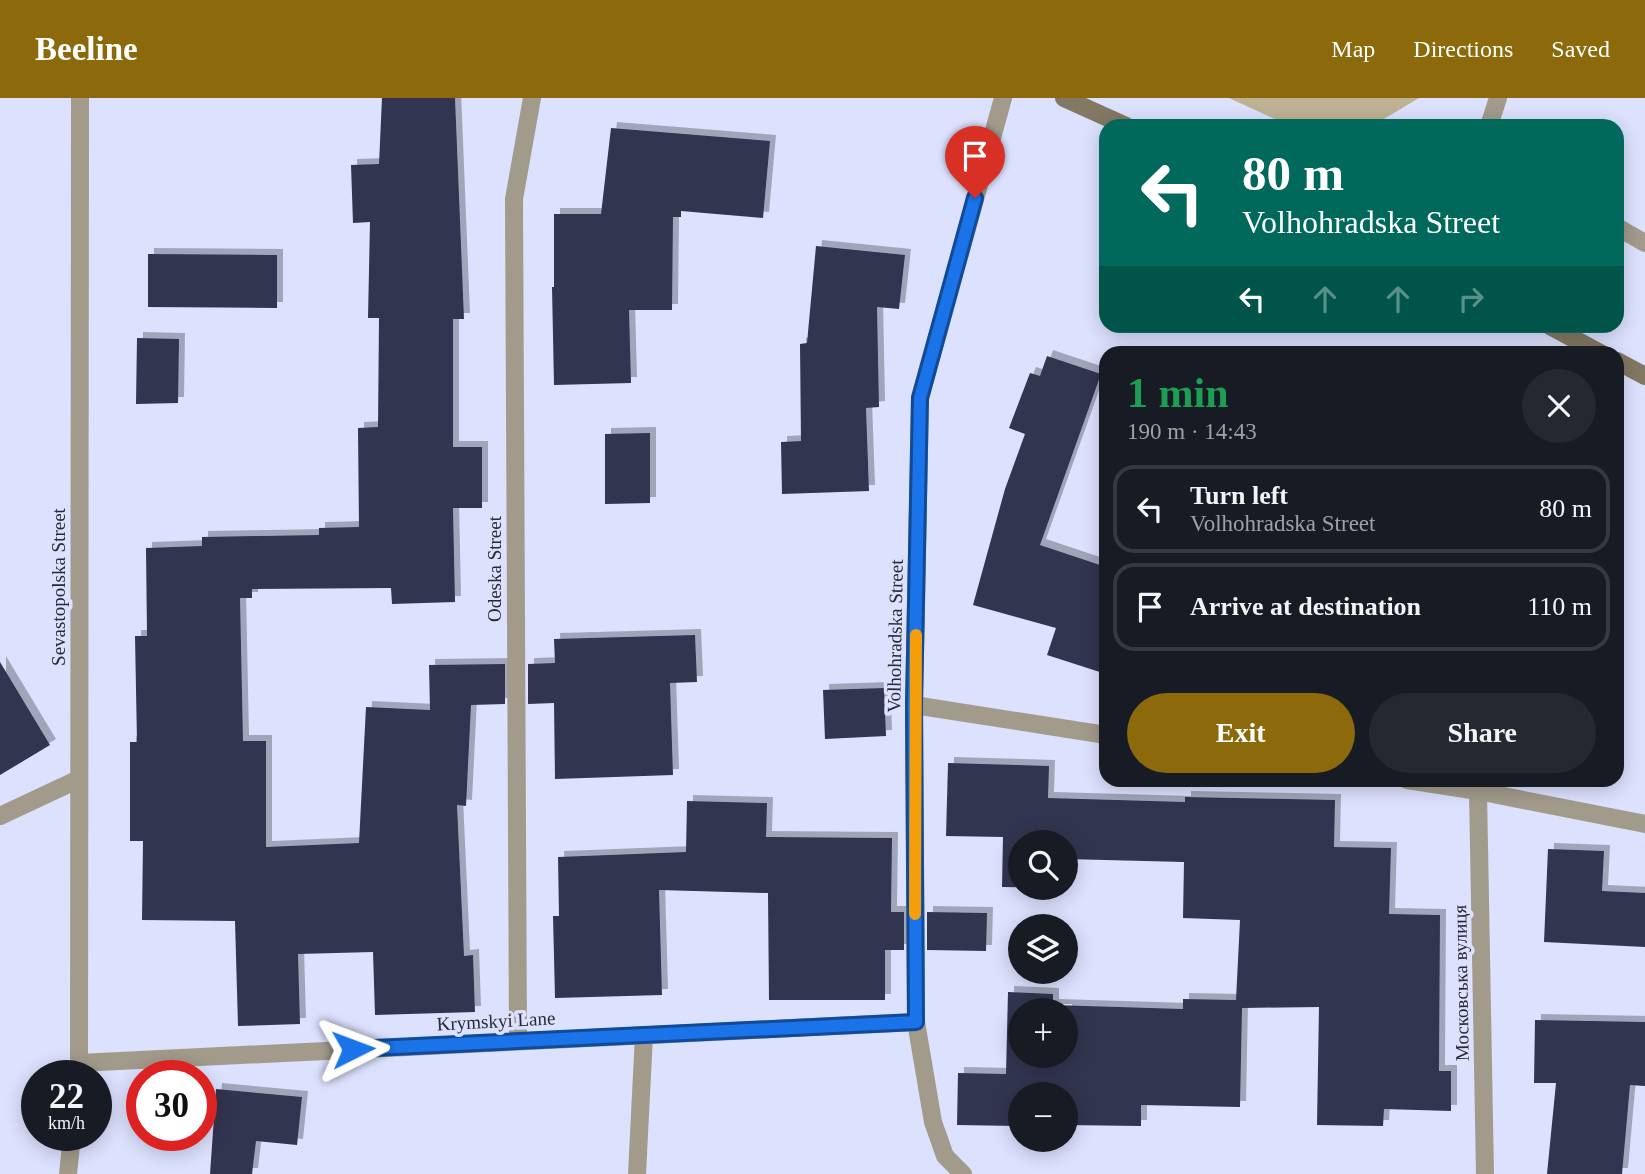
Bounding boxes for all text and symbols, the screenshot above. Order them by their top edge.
text: Beeline [35,31,138,67]
text: Map [1331,36,1375,62]
text: Directions [1413,36,1513,62]
text: Saved [1551,36,1610,62]
pin [945,126,1005,198]
icon: arrive [956,137,994,175]
text: 80 m [1242,146,1344,201]
icon: left [1127,147,1218,238]
text: Volhohradska Street [1242,204,1500,240]
icon: left [1233,280,1271,318]
icon: ahead [1306,280,1344,318]
icon: ahead [1379,280,1417,318]
icon: right [1452,280,1490,318]
button: close [1522,369,1596,443]
text: 1 min [1127,370,1229,416]
text: 190 m · 14:43 [1127,419,1257,444]
text: Turn left [1190,481,1288,510]
icon: left [1131,490,1169,528]
text: 80 m [1539,494,1592,523]
street label: Sevastopolska Street [48,507,69,666]
text: Volhohradska Street [1190,511,1375,536]
street label: Odeska Street [484,515,505,622]
street label: Volhohradska Street [883,559,907,713]
icon: arrive [1131,588,1169,626]
text: Arrive at destination [1190,592,1421,621]
text: 110 m [1527,592,1592,621]
button: Exit [1127,693,1355,773]
button: Share [1369,693,1596,773]
map controls [1008,830,1078,1152]
button: search [1008,830,1078,900]
street label: Московська вулиця [1449,904,1473,1061]
button: layers [1008,914,1078,984]
button: + [1008,998,1078,1068]
street label: Krymskyi Lane [436,1007,556,1035]
position arrow [316,1012,390,1086]
speed limit sign: 30 [126,1060,217,1151]
text: 22 [49,1077,84,1116]
button: − [1008,1082,1078,1152]
text: km/h [48,1113,85,1133]

